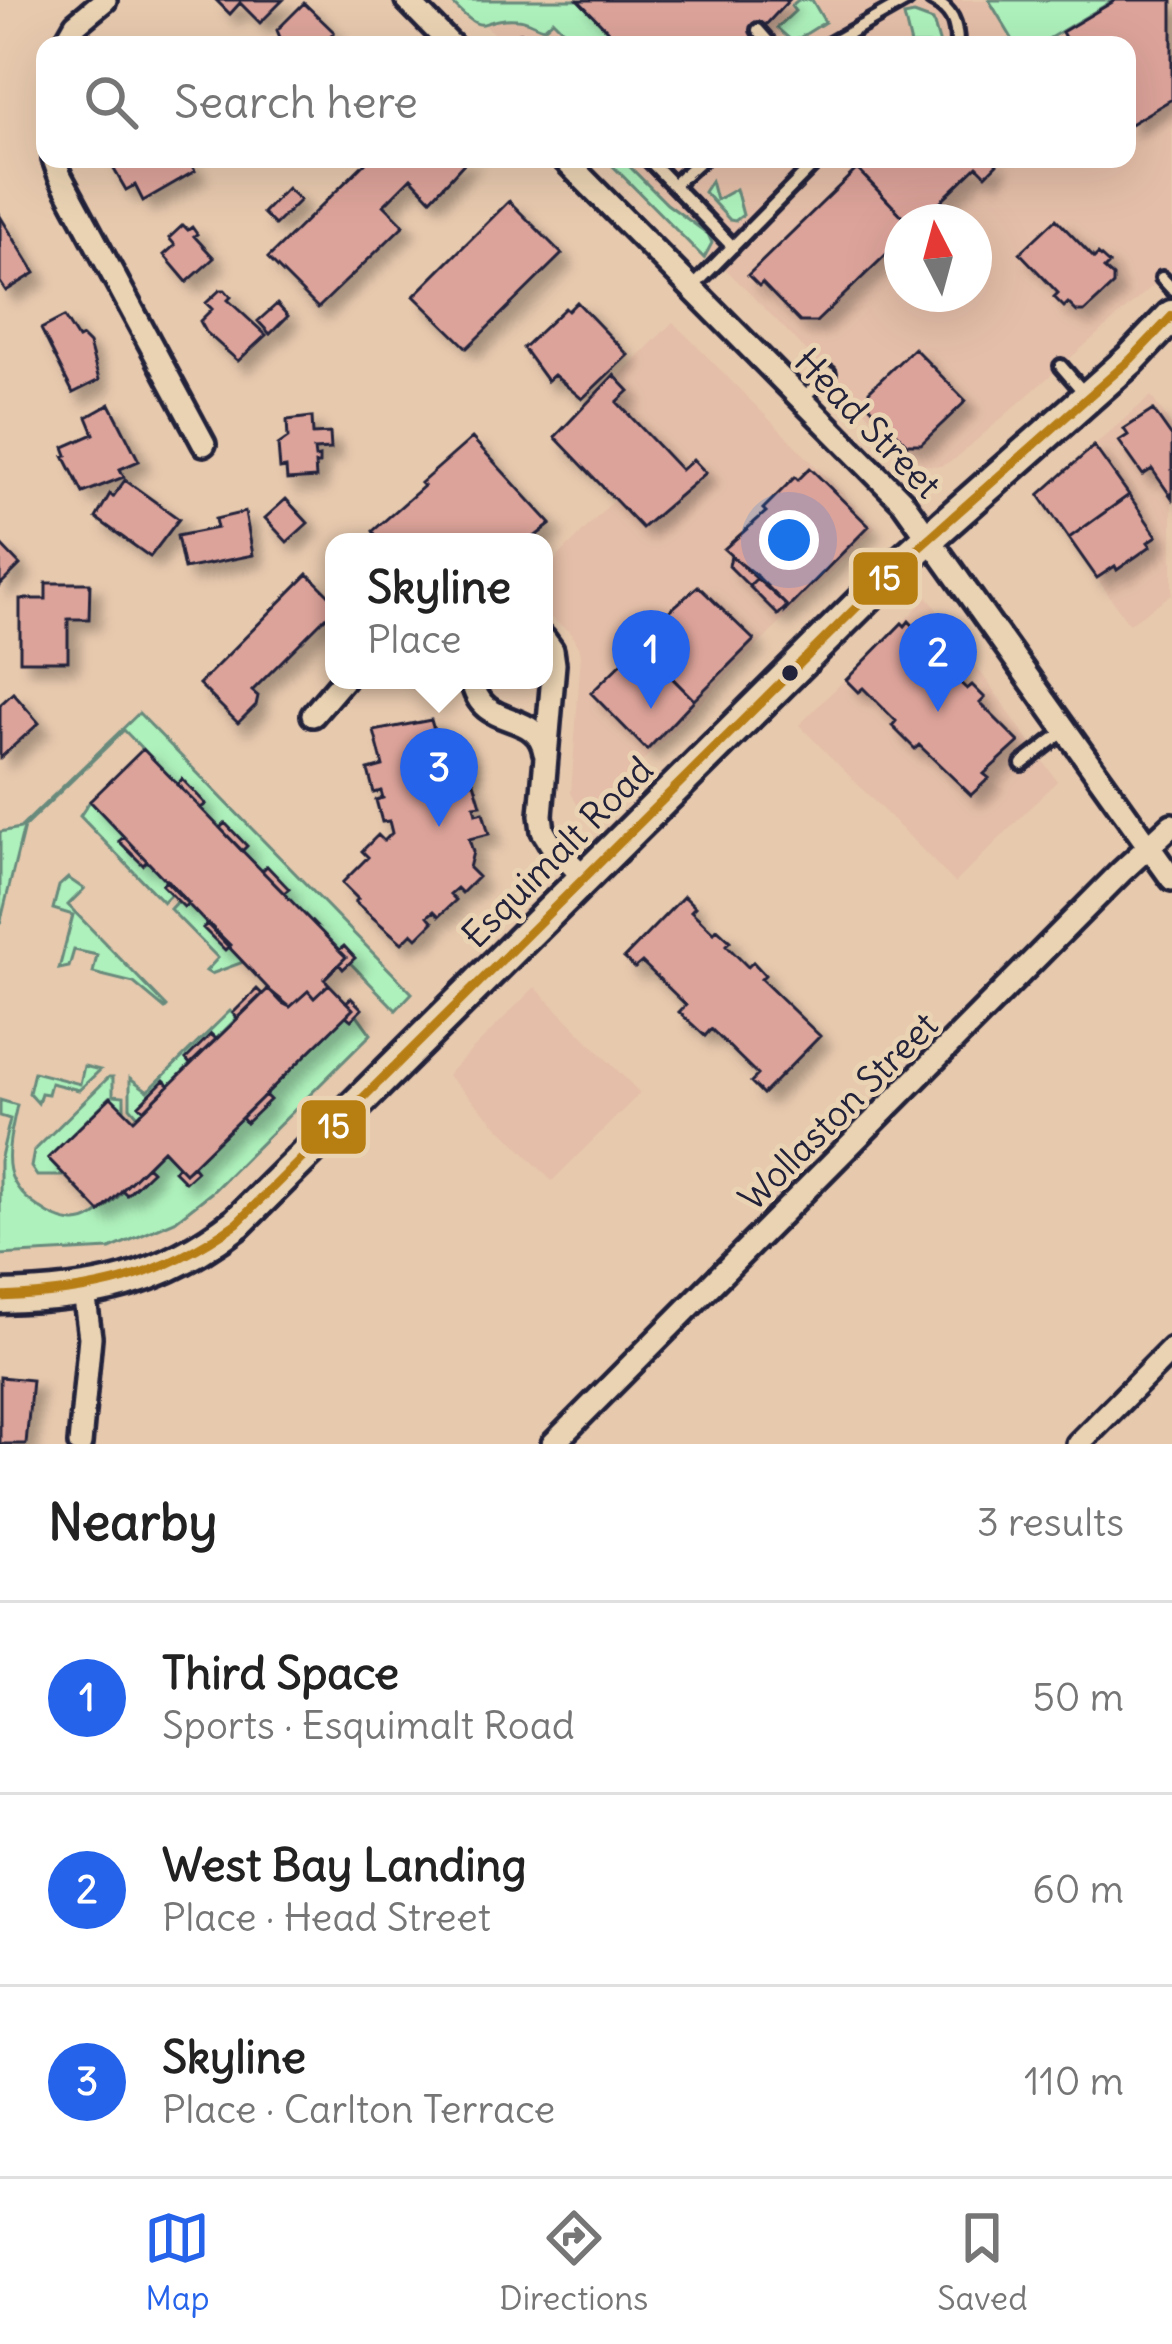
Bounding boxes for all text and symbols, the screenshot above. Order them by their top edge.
search box [36,36,1136,168]
icon: search [78,69,144,135]
text: Search here [174,74,418,130]
north arrow [884,204,992,312]
street label: Head Street [785,339,950,508]
your location [759,510,819,570]
popup [325,533,553,689]
line badge: 15 [851,550,920,607]
text: 15 [869,557,901,599]
text: Skyline [367,559,511,615]
pin: 1 [612,610,690,709]
pin: 2 [899,613,977,712]
text: Place [367,615,461,664]
unlabelled marker [779,662,801,684]
pin: 3 [400,728,478,827]
street label: Esquimalt Road [452,747,662,957]
street label: Wollaston Street [730,1003,947,1220]
line badge: 15 [299,1098,368,1156]
text: 15 [318,1105,350,1147]
text: Nearby [48,1490,217,1554]
text: 3 results [977,1498,1124,1547]
text: Third Space [162,1645,399,1701]
text: 1 [79,1673,95,1722]
text: 50 m [1032,1673,1124,1722]
text: Sports · Esquimalt Road [162,1701,575,1750]
text: West Bay Landing [162,1837,527,1893]
text: 2 [76,1865,98,1914]
text: 60 m [1032,1865,1124,1914]
text: Place · Head Street [162,1893,491,1942]
text: Skyline [162,2029,306,2085]
text: 3 [76,2057,98,2106]
text: 110 m [1024,2057,1124,2106]
text: Place · Carlton Terrace [162,2085,555,2134]
tab: Map [144,2205,210,2319]
tab: Directions [499,2205,648,2319]
tab: Saved [937,2205,1028,2319]

